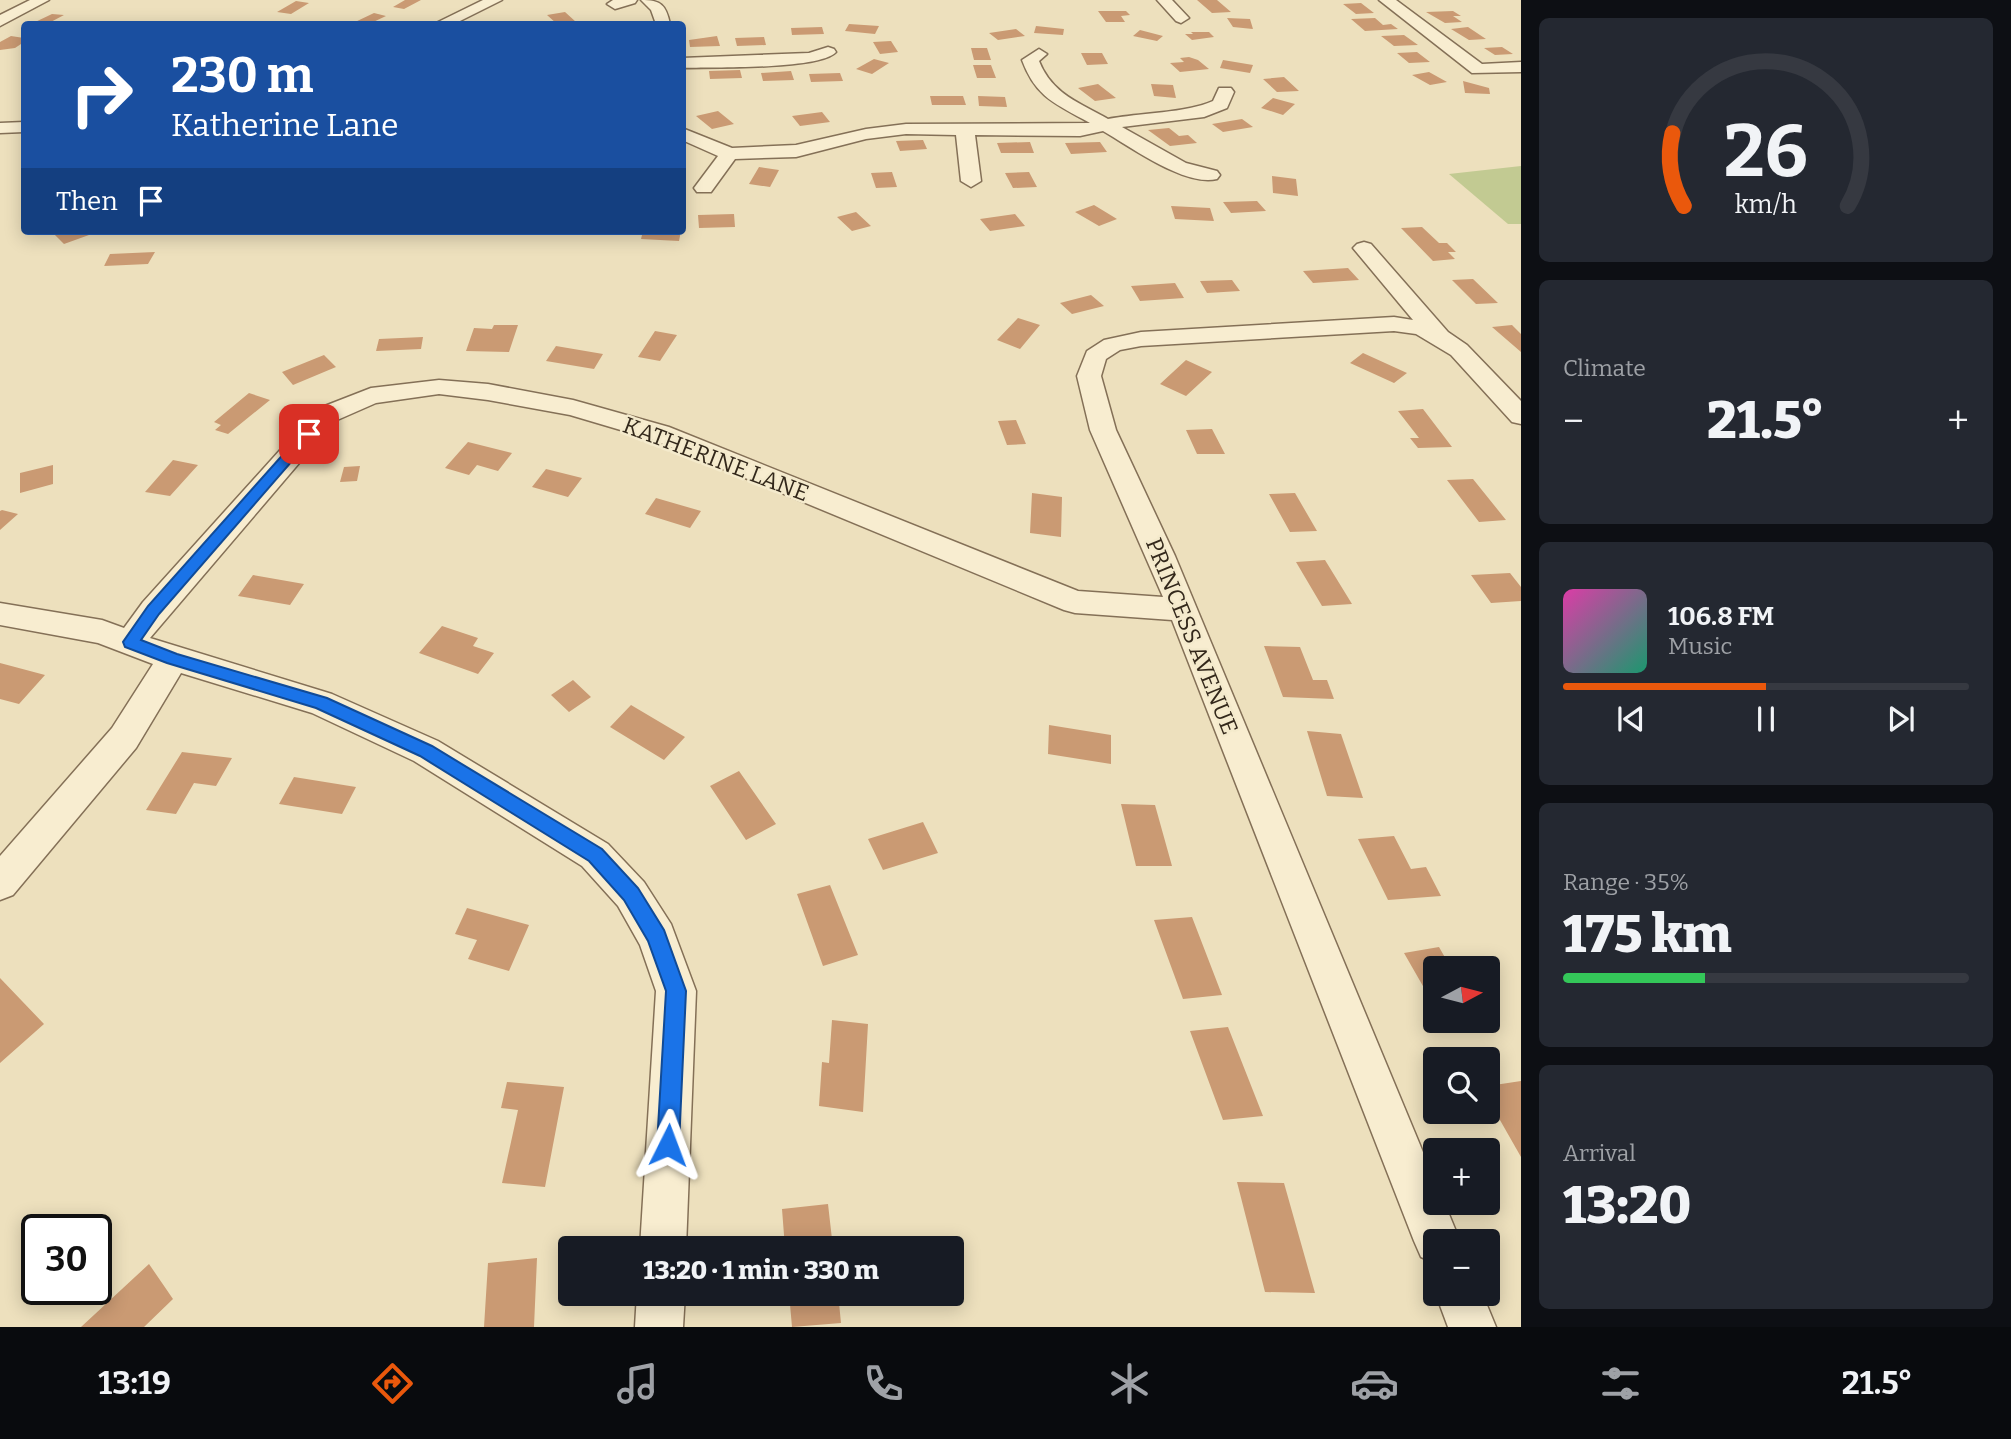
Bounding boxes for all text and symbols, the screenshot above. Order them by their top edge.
text: 230 m [171,46,314,105]
icon: right [56,49,147,140]
text: Katherine Lane [171,106,398,144]
text: 26 [1724,108,1808,195]
icon: arrive [132,182,170,220]
text: Then [56,186,118,217]
text: km/h [1735,190,1797,220]
text: Climate [1563,354,1646,382]
text: 21.5° [1707,389,1824,452]
text: − [1563,398,1584,444]
text: + [1947,398,1969,444]
pin [279,404,339,464]
street label: KATHERINE LANE [619,411,813,507]
icon: arrive [290,415,328,453]
street label: PRINCESS AVENUE [1140,534,1244,738]
text: 106.8 FM [1668,601,1774,632]
text: Music [1668,632,1732,660]
icon: previous [1612,700,1650,738]
icon: pause [1747,700,1785,738]
icon: next [1882,700,1920,738]
text: Range · 35% [1563,868,1689,896]
text: 175 km [1563,903,1732,966]
north arrow [1423,956,1500,1032]
map controls [1423,956,1500,1306]
button: search [1423,1047,1500,1124]
position arrow [631,1108,705,1182]
button: + [1423,1138,1500,1215]
text: Arrival [1563,1139,1636,1167]
text: 13:20 [1563,1174,1691,1237]
speed limit sign: 30 [21,1214,112,1305]
button: − [1423,1229,1500,1306]
text: 13:20 · 1 min · 330 m [643,1255,879,1286]
icon: directions [368,1359,417,1408]
icon: music [613,1359,662,1408]
icon: phone [859,1359,908,1408]
icon: climate [1105,1359,1154,1408]
icon: car [1350,1359,1399,1408]
icon: filters [1596,1359,1645,1408]
text: 13:19 [98,1364,171,1402]
text: 21.5° [1842,1364,1913,1402]

